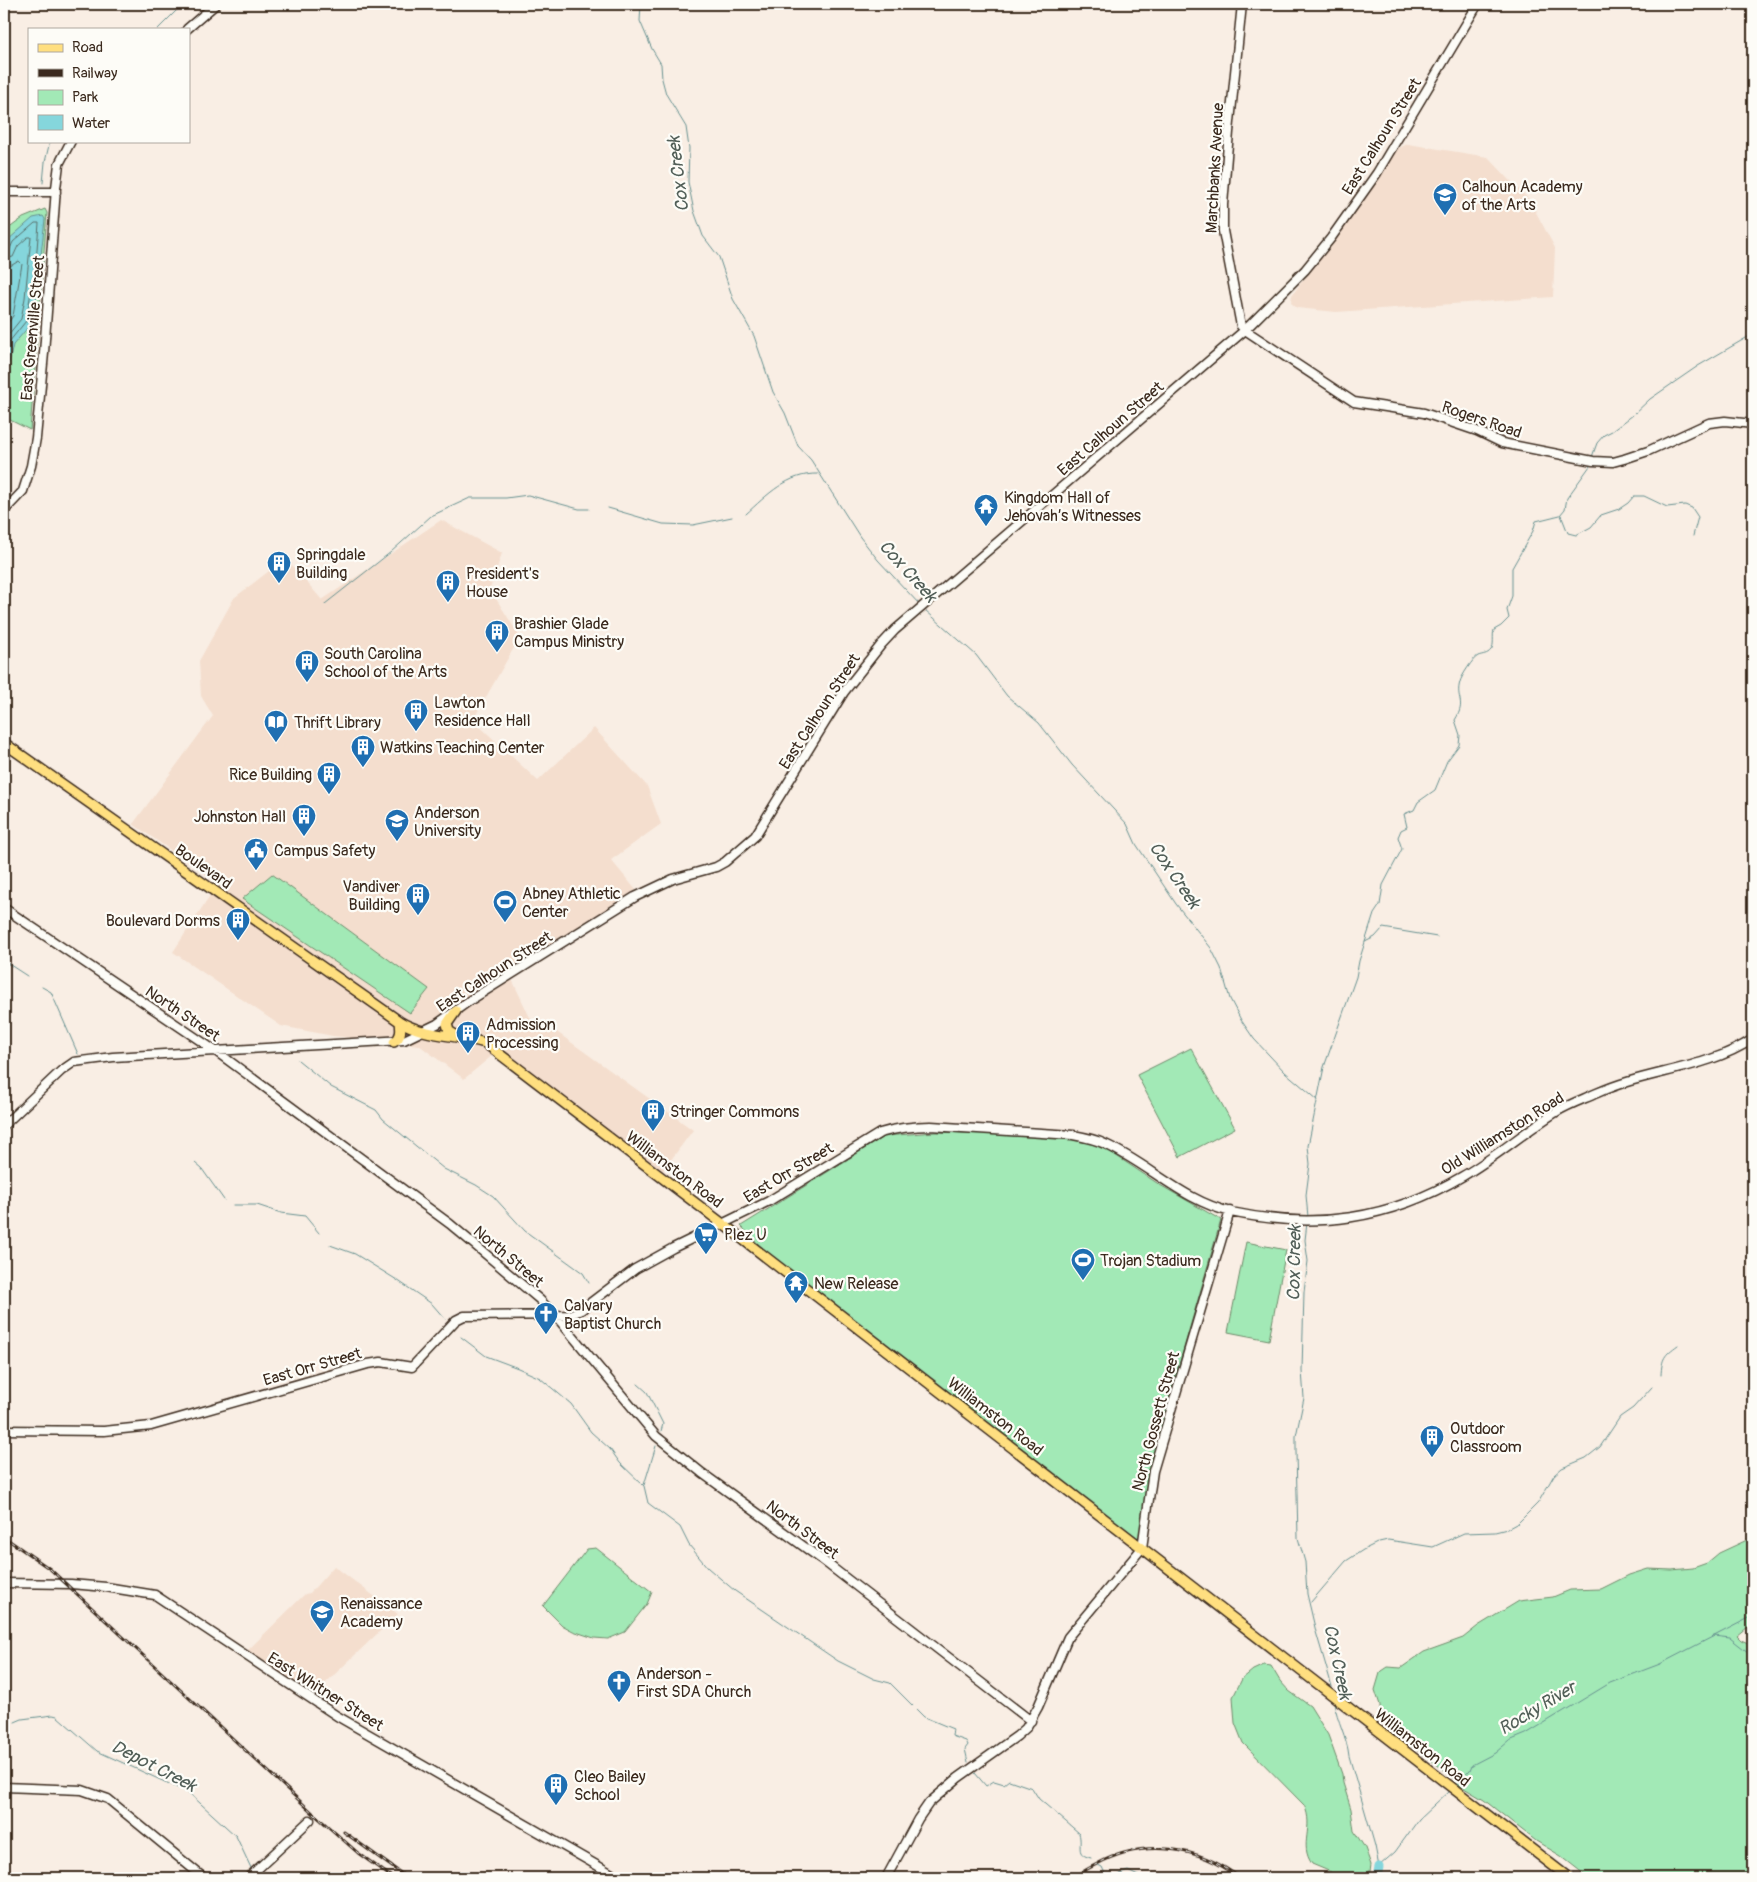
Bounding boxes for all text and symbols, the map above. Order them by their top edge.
legend [28,28,190,142]
text: Road [72,38,103,57]
text: Railway [72,64,118,83]
street label: East Calhoun Street [1338,74,1426,199]
text: Park [72,88,99,107]
street label: Marchbanks Avenue [1202,102,1228,234]
text: Water [72,114,111,133]
water label: Cox Creek [662,133,695,213]
place label: Calhoun Academy of the Arts [1462,177,1583,215]
school or university icon: Calhoun Academy of the Arts [1432,182,1458,216]
street label: East Greenville Street [17,254,49,402]
street label: East Calhoun Street [1054,377,1168,480]
street label: Rogers Road [1439,397,1524,443]
place label: Kingdom Hall of Jehovah’s Witnesses [1004,488,1141,526]
temple icon: Kingdom Hall of Jehovah’s Witnesses [973,493,999,527]
water label: Cox Creek [874,535,943,608]
place label: Springdale Building [296,545,365,583]
building icon: Springdale Building [266,550,292,584]
place label: President's House [466,564,539,602]
building icon: President's House [435,569,461,603]
place label: Brashier Glade Campus Ministry [514,614,624,652]
building icon: Brashier Glade Campus Ministry [484,619,510,653]
place label: South Carolina School of the Arts [324,644,447,682]
building icon: South Carolina School of the Arts [294,649,320,683]
street label: East Calhoun Street [775,649,865,773]
place label: Lawton Residence Hall [434,693,530,731]
building icon: Lawton Residence Hall [403,698,429,732]
library icon: Thrift Library [263,709,289,743]
place label: Thrift Library [294,713,381,733]
building icon: Watkins Teaching Center [350,734,376,768]
place label: Watkins Teaching Center [380,738,545,758]
building icon: Rice Building [316,761,342,795]
place label: Rice Building [229,765,312,785]
building icon: Johnston Hall [291,803,317,837]
place label: Anderson University [414,803,481,841]
place label: Johnston Hall [194,807,286,827]
school or university icon: Anderson University [384,808,410,842]
public building icon: Campus Safety [243,837,269,871]
water label: Cox Creek [1144,837,1206,914]
street label: Boulevard [171,840,236,894]
place label: Campus Safety [274,841,375,861]
place label: Vandiver Building [342,877,400,915]
building icon: Vandiver Building [405,882,431,916]
place label: Abney Athletic Center [522,884,621,922]
sports icon: Abney Athletic Center [492,889,518,923]
building icon: Boulevard Dorms [225,907,251,941]
place label: Boulevard Dorms [106,911,220,931]
street label: East Calhoun Street [433,927,557,1017]
street label: North Street [141,982,224,1046]
place label: Admission Processing [486,1015,559,1053]
building icon: Admission Processing [455,1020,481,1054]
street label: Old Williamston Road [1437,1088,1568,1180]
building icon: Stringer Commons [640,1098,666,1132]
place label: Stringer Commons [670,1102,799,1122]
street label: Williamston Road [622,1127,727,1213]
street label: East Orr Street [740,1138,838,1208]
street label: North Street [469,1221,548,1292]
supermarket icon: Plez U [693,1221,719,1255]
water label: Cox Creek [1282,1223,1307,1301]
place label: Plez U [724,1225,767,1245]
sports icon: Trojan Stadium [1070,1247,1096,1281]
place label: Trojan Stadium [1100,1251,1201,1271]
temple icon: New Release [783,1270,809,1304]
place label: New Release [814,1274,898,1294]
place label: Calvary Baptist Church [564,1296,661,1334]
church icon: Calvary Baptist Church [533,1301,559,1335]
street label: East Orr Street [261,1343,364,1391]
street label: North Gossett Street [1128,1349,1184,1493]
street label: Williamston Road [943,1373,1047,1460]
place label: Outdoor Classroom [1450,1419,1522,1457]
building icon: Outdoor Classroom [1419,1424,1445,1458]
street label: North Street [762,1496,843,1564]
place label: Renaissance Academy [340,1594,423,1632]
school or university icon: Renaissance Academy [309,1599,335,1633]
water label: Cox Creek [1318,1623,1357,1703]
street label: East Whitner Street [264,1648,388,1736]
place label: Anderson - First SDA Church [636,1664,751,1702]
church icon: Anderson - First SDA Church [606,1669,632,1703]
water label: Rocky River [1495,1675,1582,1740]
street label: Williamston Road [1370,1704,1474,1791]
water label: Depot Creek [108,1735,201,1798]
place label: Cleo Bailey School [574,1767,646,1805]
building icon: Cleo Bailey School [543,1772,569,1806]

